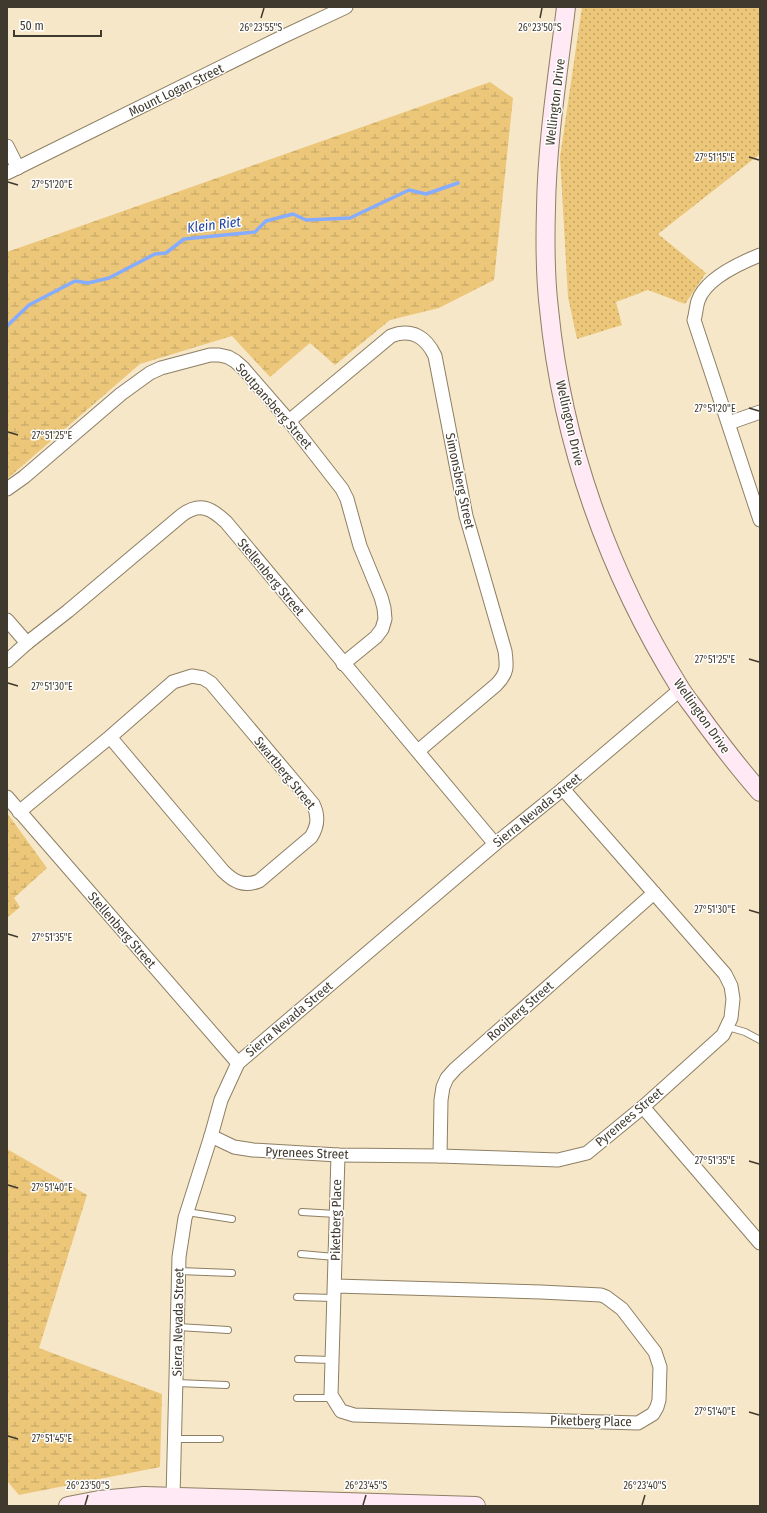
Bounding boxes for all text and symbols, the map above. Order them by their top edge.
scale bar [14,12,101,38]
text: 50 m [20,19,44,33]
text: 26°23'55"S [240,22,282,34]
text: 26°23'50"S [518,22,562,34]
street label: Wellington Drive [542,58,568,146]
street label: Mount Logan Street [126,60,226,119]
text: 27°51'15"E [695,152,735,164]
text: 27°51'20"E [31,179,73,191]
water label: Klein Riet [186,213,242,237]
street label: Soutpansberg Street [233,360,316,453]
street label: Wellington Drive [553,379,587,467]
text: 27°51'20"E [694,403,736,415]
text: 27°51'25"E [32,430,72,442]
street label: Simonsberg Street [442,432,478,531]
street label: Stellenberg Street [234,535,308,619]
text: 27°51'25"E [695,654,735,666]
street label: Wellington Drive [671,676,733,756]
text: 27°51'30"E [31,681,73,693]
street label: Swartberg Street [251,734,319,813]
street label: Sierra Nevada Street [490,769,585,850]
street label: Stellenberg Street [85,889,160,972]
text: 27°51'30"E [694,904,736,916]
text: 27°51'35"E [32,932,73,944]
street label: Sierra Nevada Street [242,978,336,1060]
street label: Rooiberg Street [484,978,557,1044]
street label: Pyrenees Street [592,1084,666,1150]
street label: Pyrenees Street [265,1144,350,1162]
text: 27°51'35"E [695,1155,736,1167]
street label: Piketberg Place [328,1179,344,1261]
text: 27°51'40"E [31,1182,73,1194]
street label: Sierra Nevada Street [170,1267,186,1377]
text: 27°51'40"E [694,1406,736,1418]
street label: Piketberg Place [550,1413,632,1429]
text: 27°51'45"E [32,1433,72,1445]
text: 26°23'50"S [66,1480,110,1492]
text: 26°23'45"S [345,1480,387,1492]
text: 26°23'40"S [623,1480,667,1492]

